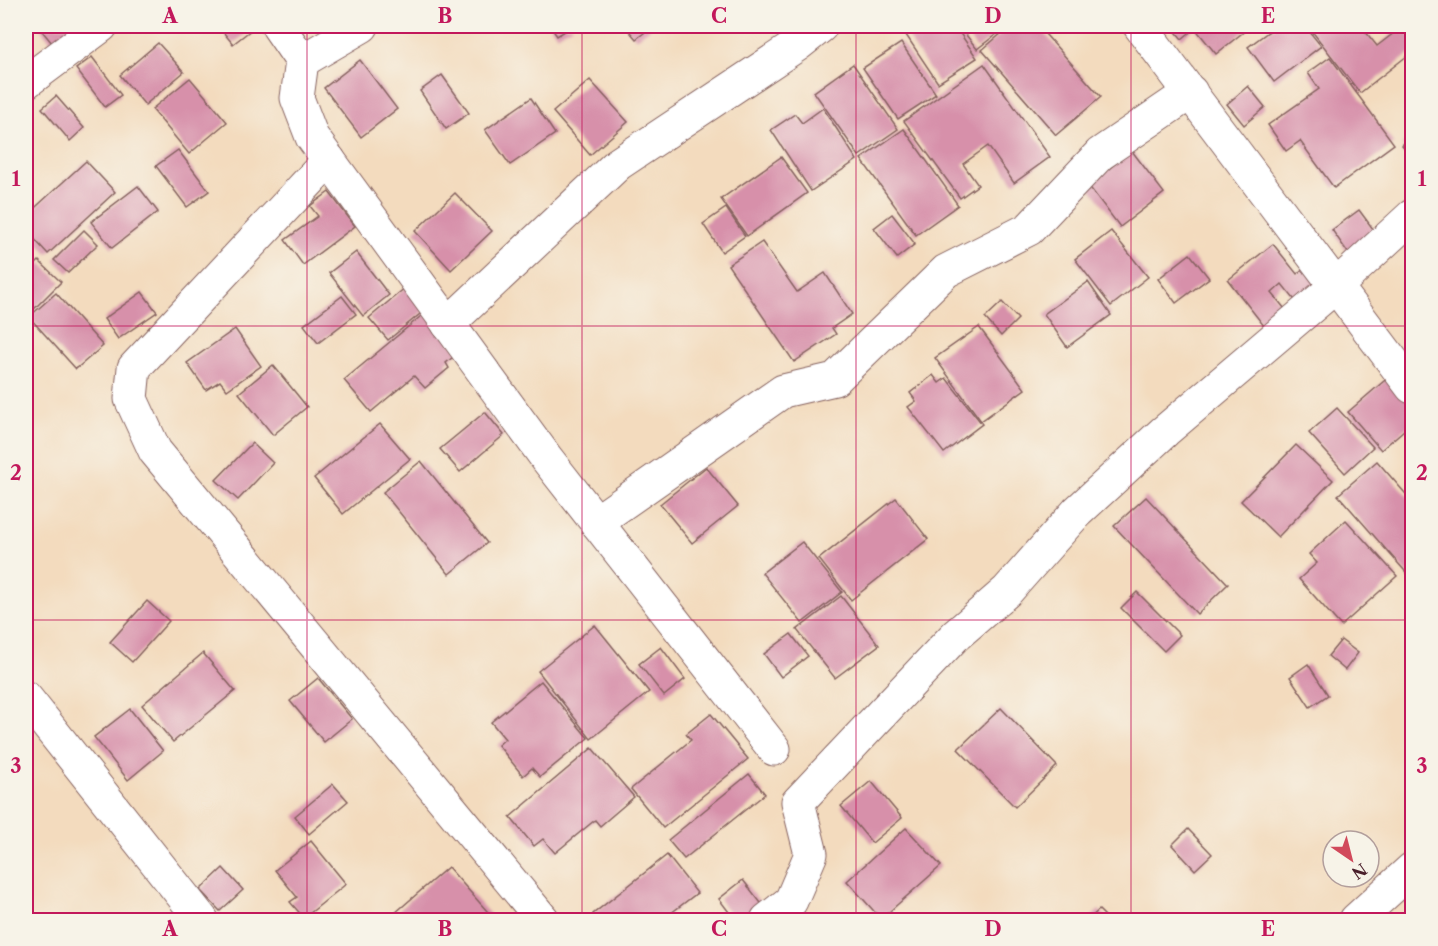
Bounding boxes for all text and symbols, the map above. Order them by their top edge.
text: A [161,4,178,28]
text: B [438,4,453,28]
text: C [711,4,727,28]
text: D [984,4,1002,28]
text: E [1261,4,1275,28]
text: 1 [12,167,21,191]
text: 1 [1418,167,1427,191]
text: 2 [10,461,22,485]
text: 2 [1416,461,1428,485]
text: 3 [10,754,22,778]
text: 3 [1416,754,1428,778]
north arrow [1321,829,1381,889]
text: N [1348,859,1371,884]
text: A [161,917,178,941]
text: B [438,917,453,941]
text: C [711,917,727,941]
text: D [984,917,1002,941]
text: E [1261,917,1275,941]

